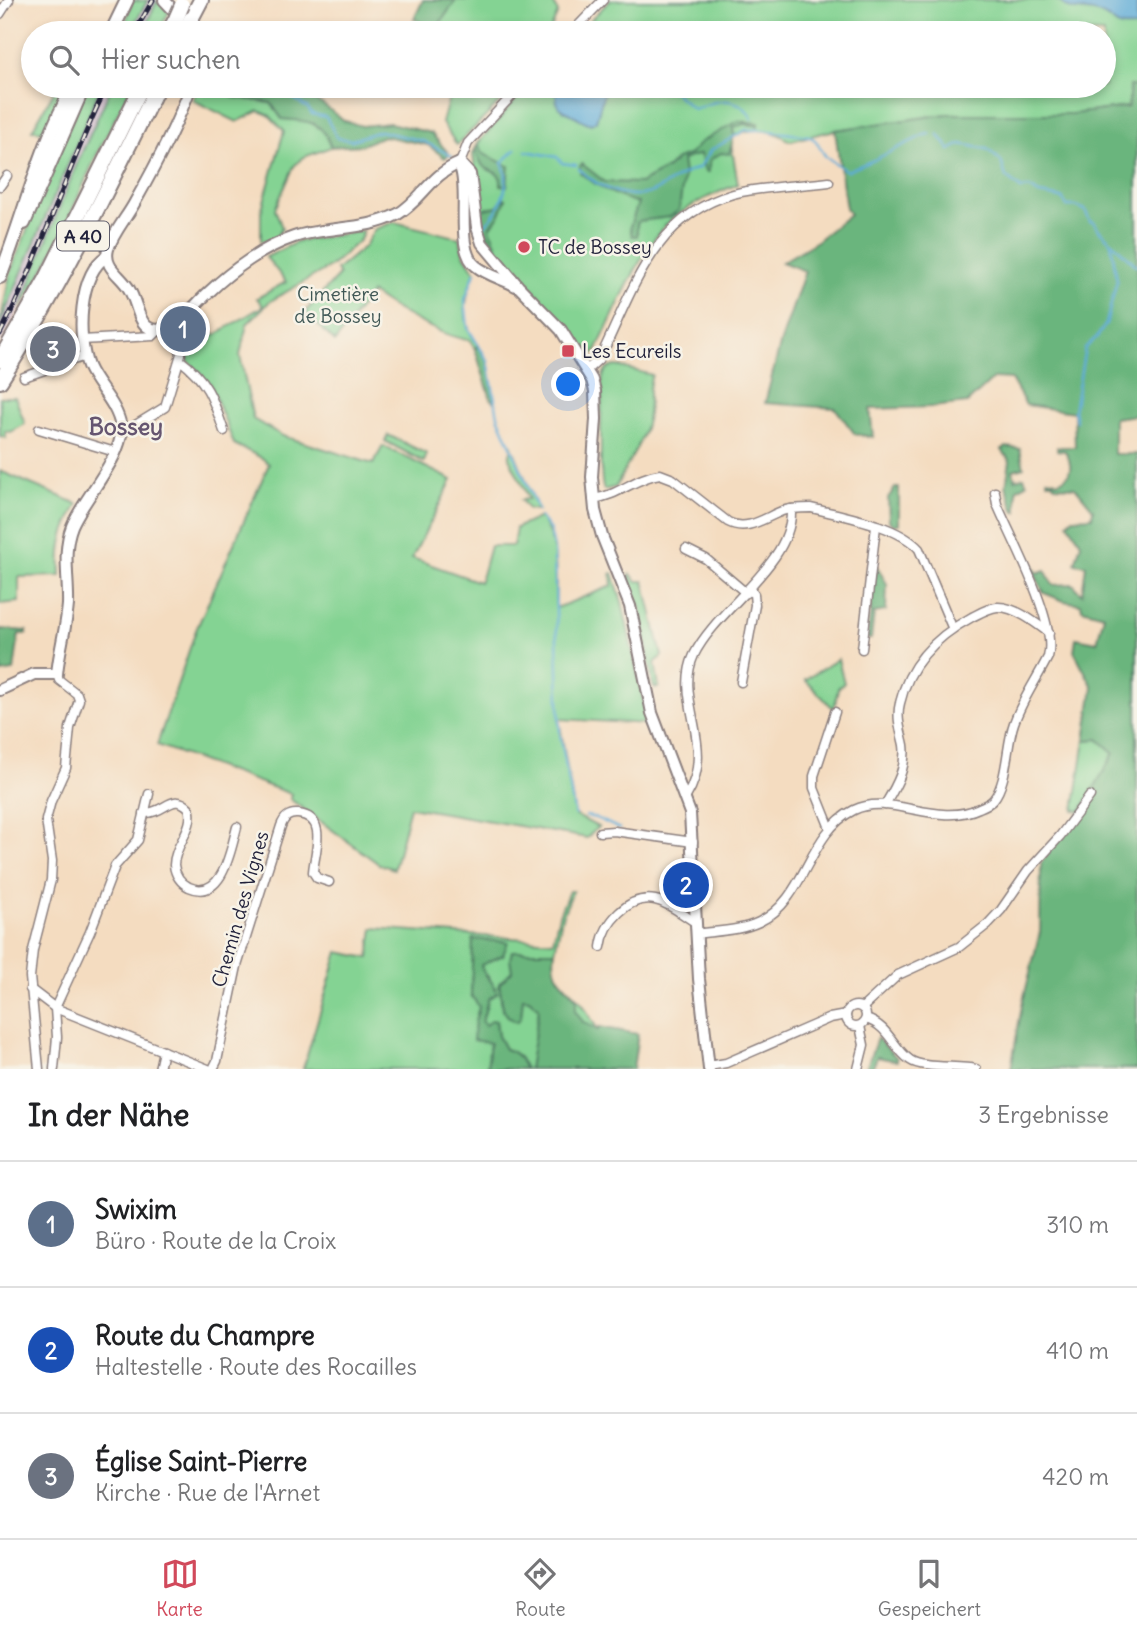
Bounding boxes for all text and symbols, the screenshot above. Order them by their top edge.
search box [21,21,1116,98]
icon: search [45,41,83,79]
text: Hier suchen [101,43,241,76]
road number: A 40 [57,222,109,250]
place label: TC de Bossey [538,235,652,259]
marker: TC de Bossey [516,239,532,255]
park label: Cimetière de Bossey [294,282,382,328]
pin: 1 [160,303,206,355]
pin: 3 [30,323,76,375]
place label: Les Ecureils [582,339,681,363]
marker: Les Ecureils [560,343,576,359]
your location [551,367,585,401]
district label: Bossey [89,412,163,441]
street label: Chemin des Vignes [206,828,274,990]
pin: 2 [663,859,709,911]
text: In der Nähe [28,1096,190,1134]
text: 3 Ergebnisse [978,1100,1109,1129]
text: Swixim [95,1193,177,1226]
text: 1 [46,1210,56,1239]
text: 310 m [1046,1210,1109,1239]
text: Büro · Route de la Croix [95,1226,336,1255]
text: Route du Champre [95,1319,315,1352]
text: 2 [45,1336,57,1365]
text: 410 m [1046,1336,1109,1365]
text: Haltestelle · Route des Rocailles [95,1352,417,1381]
text: Église Saint-Pierre [95,1445,307,1478]
text: 3 [44,1462,58,1491]
text: 420 m [1042,1462,1109,1491]
text: Kirche · Rue de l'Arnet [95,1478,320,1507]
tab: Karte [156,1555,203,1621]
tab: Route [515,1555,565,1621]
tab: Gespeichert [878,1555,981,1621]

